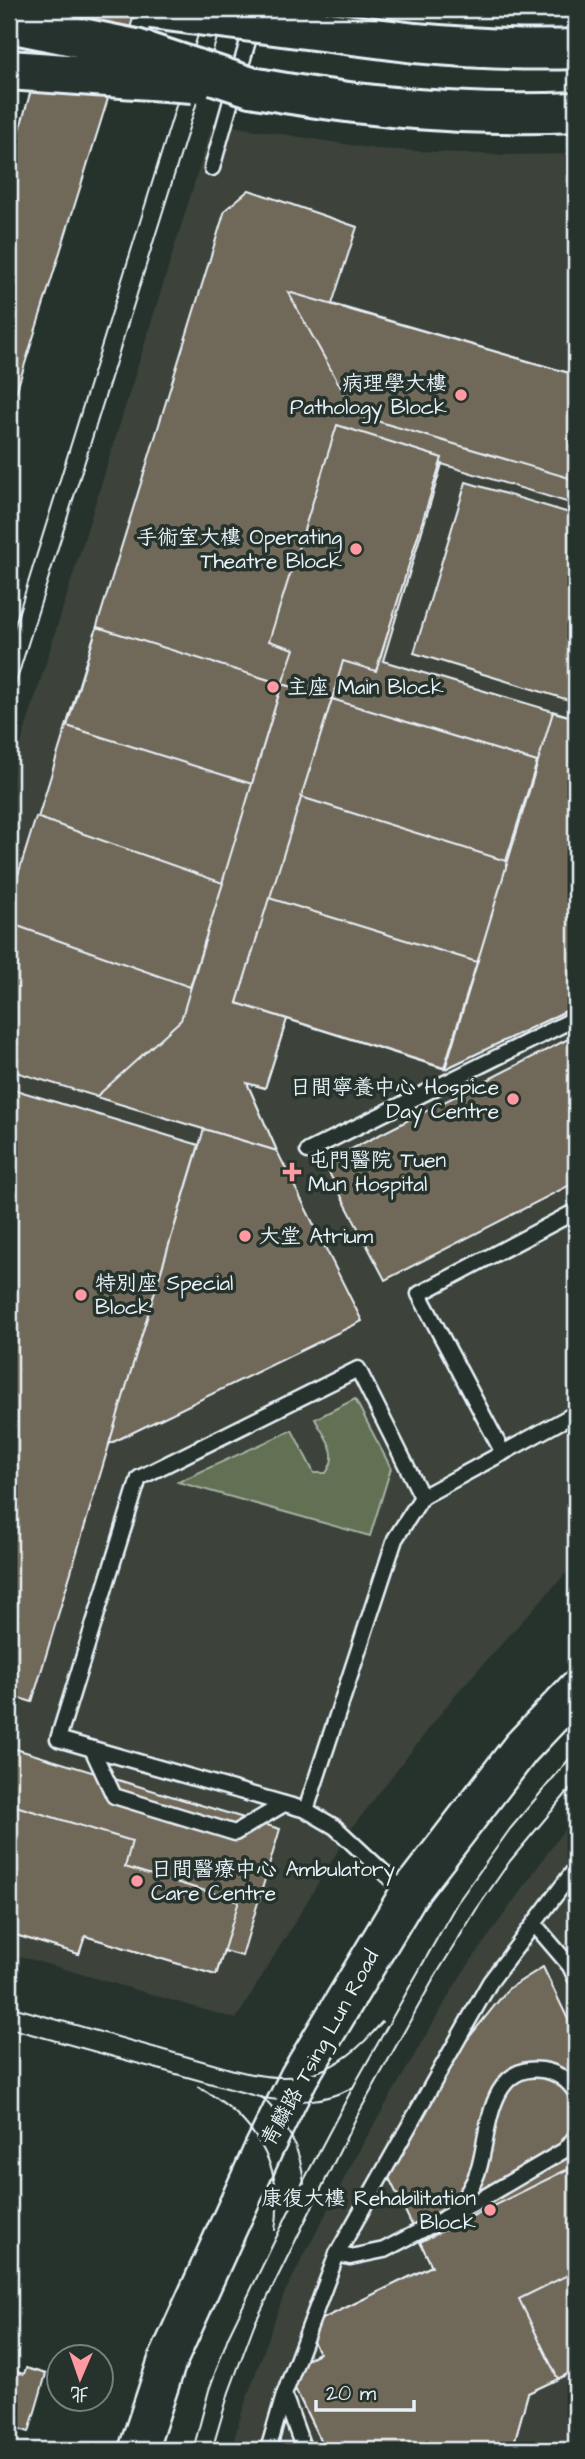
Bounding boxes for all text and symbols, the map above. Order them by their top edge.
place label: 病理學大樓 Pathology Block [290,369,447,424]
marker: 病理學大樓 Pathology Block [453,387,469,403]
place label: 手術室大樓 Operating Theatre Block [136,523,342,576]
marker: 手術室大樓 Operating Theatre Block [348,541,364,557]
place label: 主座 Main Block [287,673,444,702]
marker: 主座 Main Block [265,679,281,695]
place label: 日間寧養中心 Hospice Day Centre [290,1073,499,1128]
marker: 日間寧養中心 Hospice Day Centre [505,1091,521,1107]
place label: 屯門醫院 Tuen Mun Hospital [308,1146,446,1200]
marker: 屯門醫院 Tuen Mun Hospital [282,1162,302,1182]
place label: 大堂 Atrium [259,1222,374,1251]
marker: 大堂 Atrium [237,1228,253,1244]
place label: 特別座 Special Block [95,1269,233,1322]
marker: 特別座 Special Block [73,1287,89,1303]
place label: 日間醫療中心 Ambulatory Care Centre [151,1855,396,1908]
marker: 日間醫療中心 Ambulatory Care Centre [129,1873,145,1889]
street label: 青麟路 Tsing Lun Road [254,1944,388,2152]
place label: 康復大樓 Rehabilitation Block [262,2184,476,2237]
marker: 康復大樓 Rehabilitation Block [482,2202,498,2218]
north arrow [46,2344,116,2414]
scale bar [316,2368,414,2412]
text: 20 m [326,2379,377,2408]
text: 北 [69,2380,89,2407]

